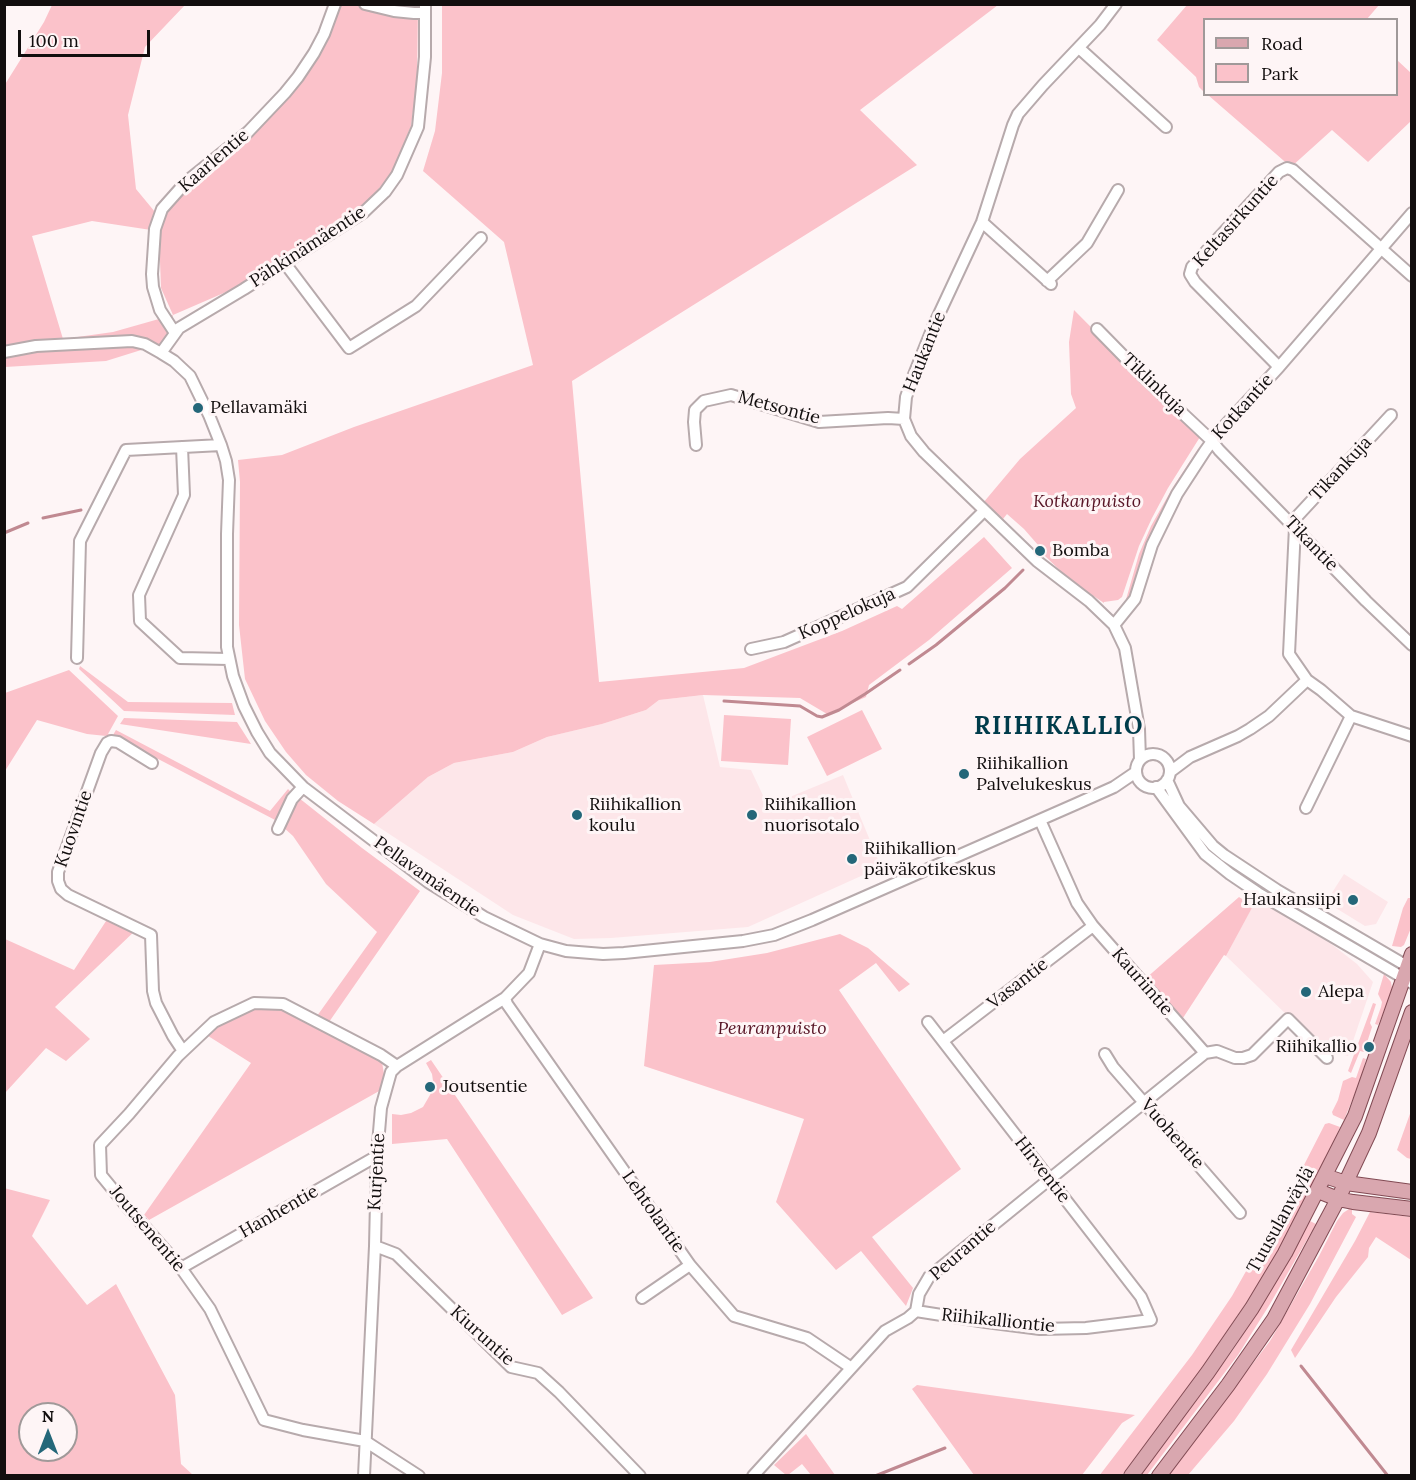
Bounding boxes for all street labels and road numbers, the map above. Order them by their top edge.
street label: Kaarlentie [175,125,253,197]
street label: Keltasirkuntie [1189,170,1283,272]
street label: Pähkinämäentie [246,202,370,292]
street label: Haukantie [899,308,951,396]
street label: Tiklinkuja [1117,349,1191,421]
street label: Kotkantie [1208,370,1278,444]
street label: Metsontie [735,387,823,429]
street label: Tikankuja [1306,432,1376,506]
street label: Tikantie [1280,512,1342,576]
street label: Koppelokuja [795,583,899,645]
street label: Kuovintie [51,788,97,870]
street label: Pellavamäentie [370,832,484,922]
street label: Kauriintie [1107,944,1177,1020]
street label: Vasantie [983,954,1053,1014]
street label: Vuohentie [1136,1095,1208,1173]
street label: Kurjentie [364,1133,390,1211]
street label: Hirventie [1009,1133,1075,1207]
street label: Tuusulanväylä [1243,1163,1319,1277]
street label: Lehtolantie [617,1167,689,1257]
street label: Joutsenentie [105,1181,189,1277]
street label: Hanhentie [236,1181,322,1243]
street label: Peurantie [925,1216,1001,1286]
street label: Kiuruntie [445,1301,519,1371]
street label: Riihikalliontie [940,1304,1056,1338]

